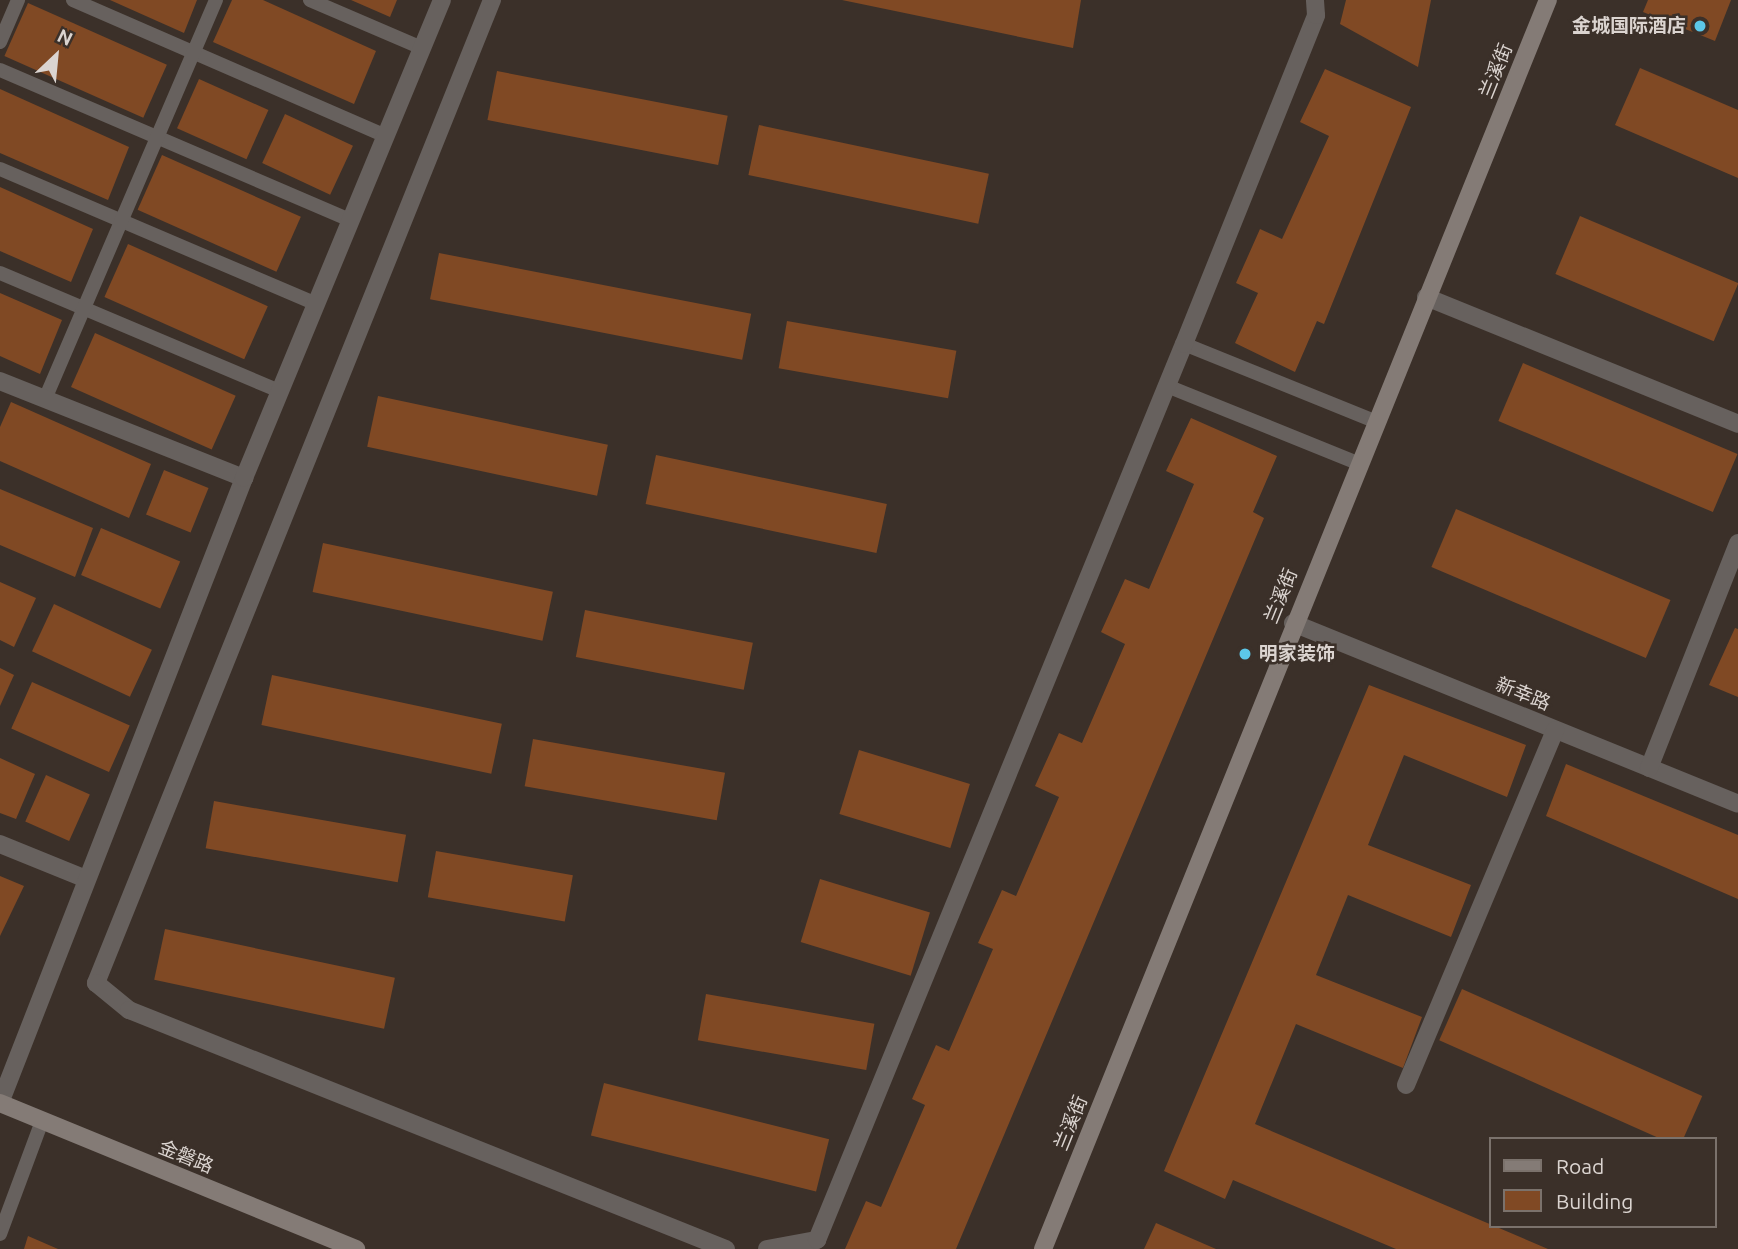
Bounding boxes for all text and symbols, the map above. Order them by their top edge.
place label: 金城国际酒店 [1572,15,1686,37]
marker: 金城国际酒店 [1692,18,1708,34]
north arrow [21,21,91,91]
text: N [54,24,76,50]
street label: 兰溪街 [1475,40,1517,102]
street label: 兰溪街 [1260,565,1302,627]
place label: 明家装饰 [1259,643,1335,665]
marker: 明家装饰 [1237,646,1253,662]
street label: 新幸路 [1492,673,1554,715]
street label: 兰溪街 [1050,1092,1092,1154]
street label: 金磐路 [155,1136,217,1178]
legend [1490,1137,1717,1228]
text: Road [1556,1154,1604,1178]
text: Building [1556,1189,1633,1213]

